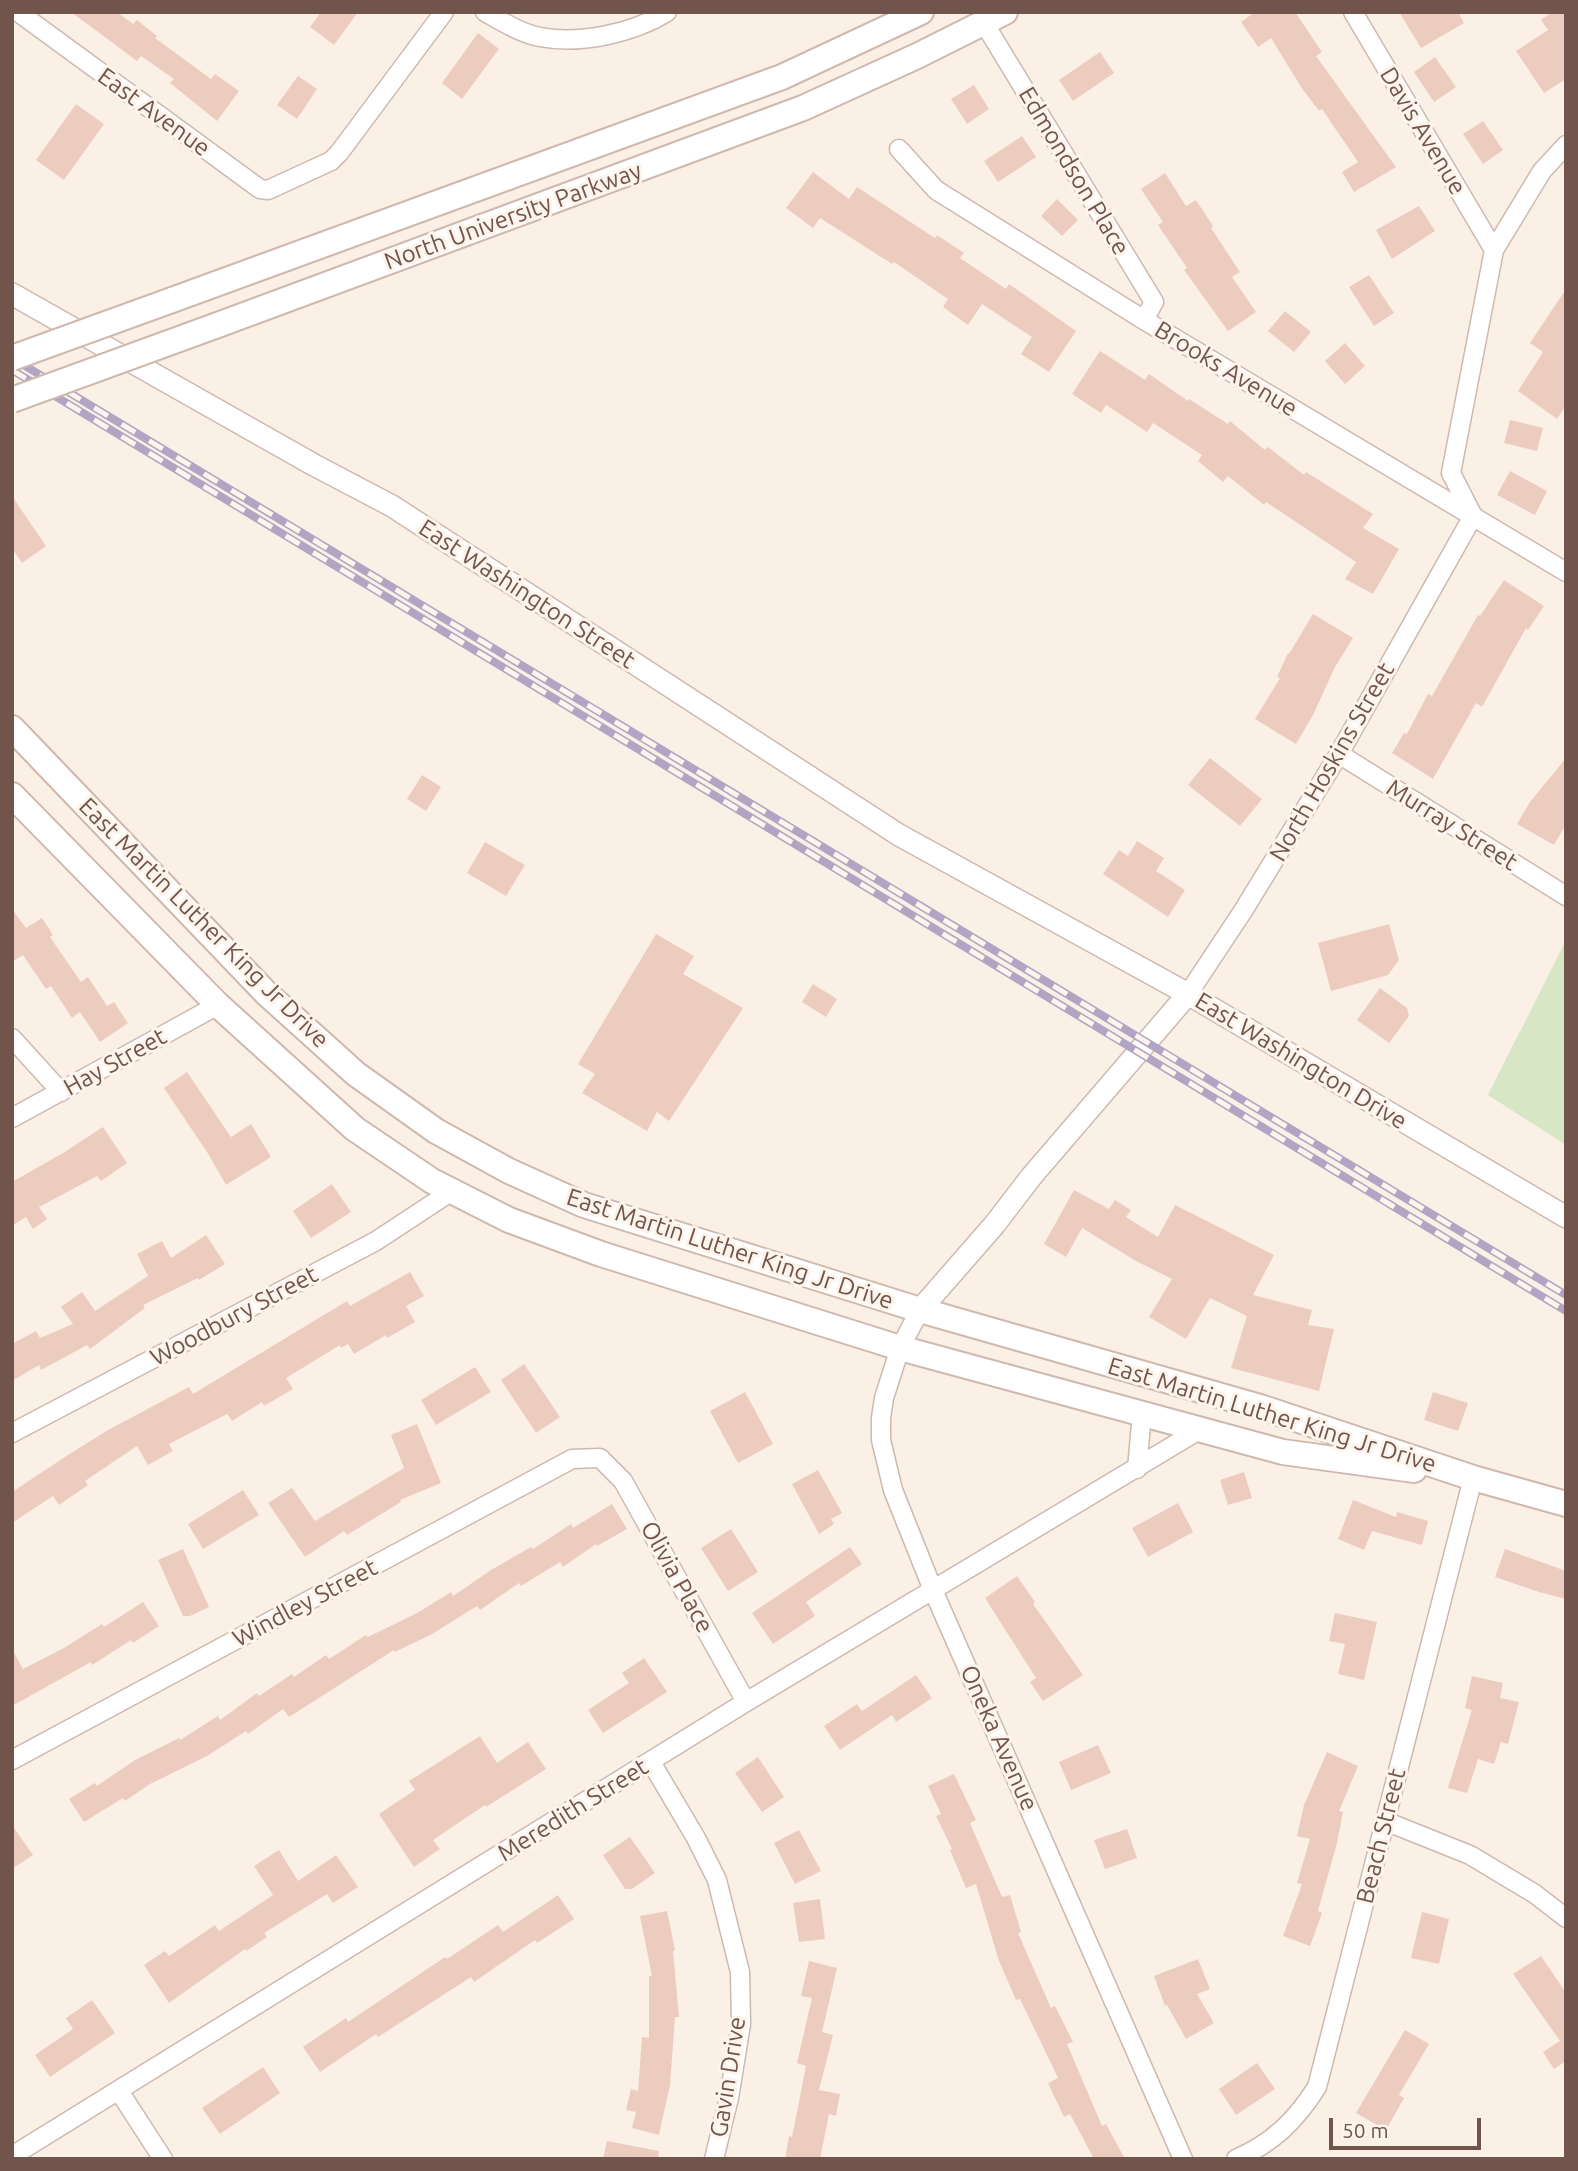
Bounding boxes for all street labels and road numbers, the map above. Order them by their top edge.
street label: East Avenue [92,62,216,162]
street label: Davis Avenue [1374,62,1472,200]
street label: Edmondson Place [1013,82,1135,260]
street label: North University Parkway [380,156,646,276]
street label: Brooks Avenue [1149,315,1303,423]
street label: East Washington Street [413,513,641,675]
street label: North Hoskins Street [1263,658,1401,866]
street label: Murray Street [1381,773,1523,877]
street label: East Martin Luther King Jr Drive [73,792,335,1054]
street label: East Washington Drive [1190,986,1412,1136]
street label: Hay Street [59,1022,171,1102]
street label: East Martin Luther King Jr Drive [563,1182,897,1316]
street label: Woodbury Street [145,1260,323,1372]
street label: East Martin Luther King Jr Drive [1104,1351,1440,1479]
street label: Olivia Place [634,1516,720,1638]
street label: Windley Street [228,1553,382,1653]
street label: Oneka Avenue [954,1661,1044,1815]
street label: Meredith Street [492,1752,654,1868]
street label: Beach Street [1350,1765,1412,1907]
street label: Gavin Drive [704,2015,752,2139]

